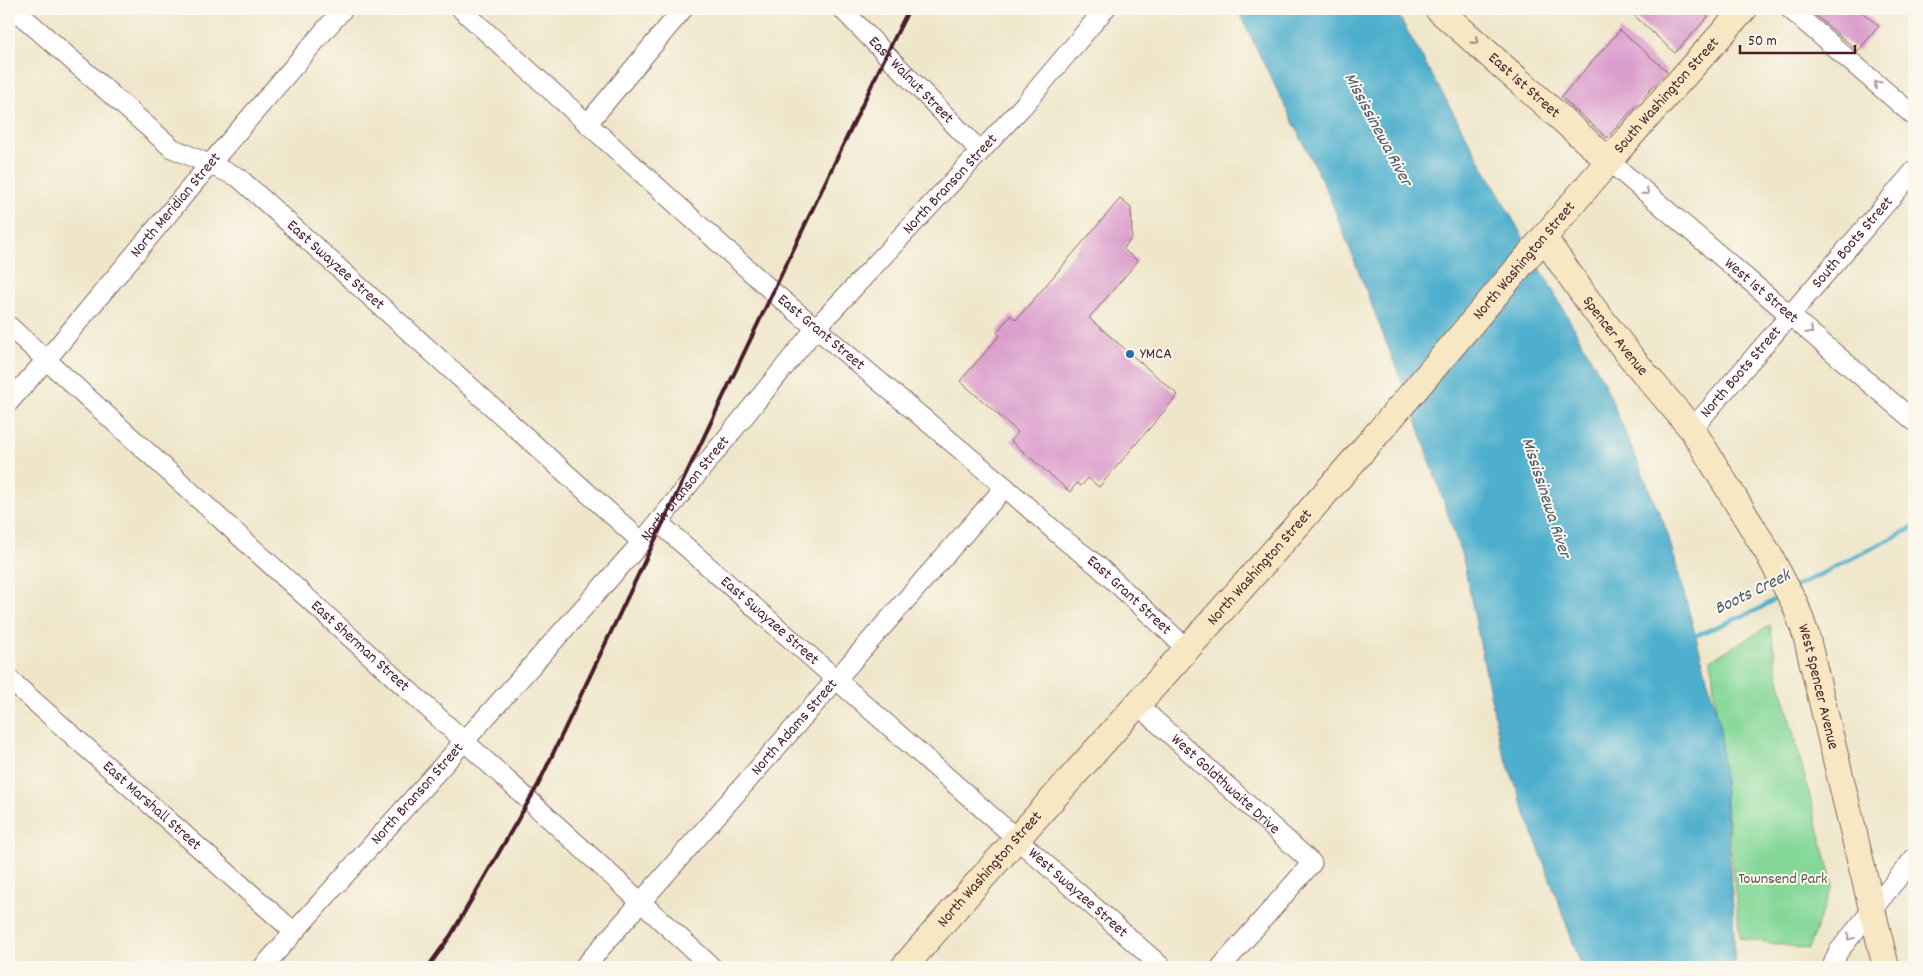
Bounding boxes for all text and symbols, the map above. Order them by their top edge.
scale bar [1740,22,1856,54]
street label: East Walnut Street [863,31,959,129]
text: 50 m [1748,31,1777,53]
street label: South Washington Street [1608,32,1725,159]
one-way arrow [1469,35,1478,44]
street label: East 1st Street [1483,47,1565,124]
water label: Mississinewa River [1337,69,1419,193]
one-way arrow [1874,81,1883,90]
street label: North Branson Street [897,129,1003,240]
street label: North Meridian Street [125,147,227,263]
one-way arrow [1641,187,1650,196]
street label: South Boots Street [1806,191,1899,294]
street label: North Washington Street [1467,196,1581,325]
street label: East Swayzee Street [281,215,390,316]
street label: West 1st Street [1719,252,1803,329]
street label: East Grant Street [772,289,870,376]
street label: Spencer Avenue [1576,291,1653,381]
street label: North Boots Street [1695,321,1787,423]
one-way arrow [1805,326,1814,335]
place label: YMCA [1140,343,1172,366]
marker: YMCA [1124,348,1136,360]
street label: North Branson Street [635,431,735,547]
water label: Mississinewa River [1514,435,1577,564]
street label: North Washington Street [1202,504,1318,631]
street label: East Grant Street [1082,550,1177,641]
water label: Boots Creek [1711,563,1797,622]
street label: East Swayzee Street [715,571,824,671]
street label: East Sherman Street [305,595,415,697]
street label: West Spencer Avenue [1791,621,1845,752]
street label: North Adams Street [745,674,843,781]
street label: West Goldthwaite Drive [1166,729,1285,840]
street label: North Branson Street [366,738,469,850]
street label: East Marshall Street [97,755,207,856]
street label: North Washington Street [932,806,1048,933]
street label: West Swayzee Street [1023,842,1133,943]
park label: Townsend Park [1738,868,1828,891]
one-way arrow [1847,931,1856,940]

